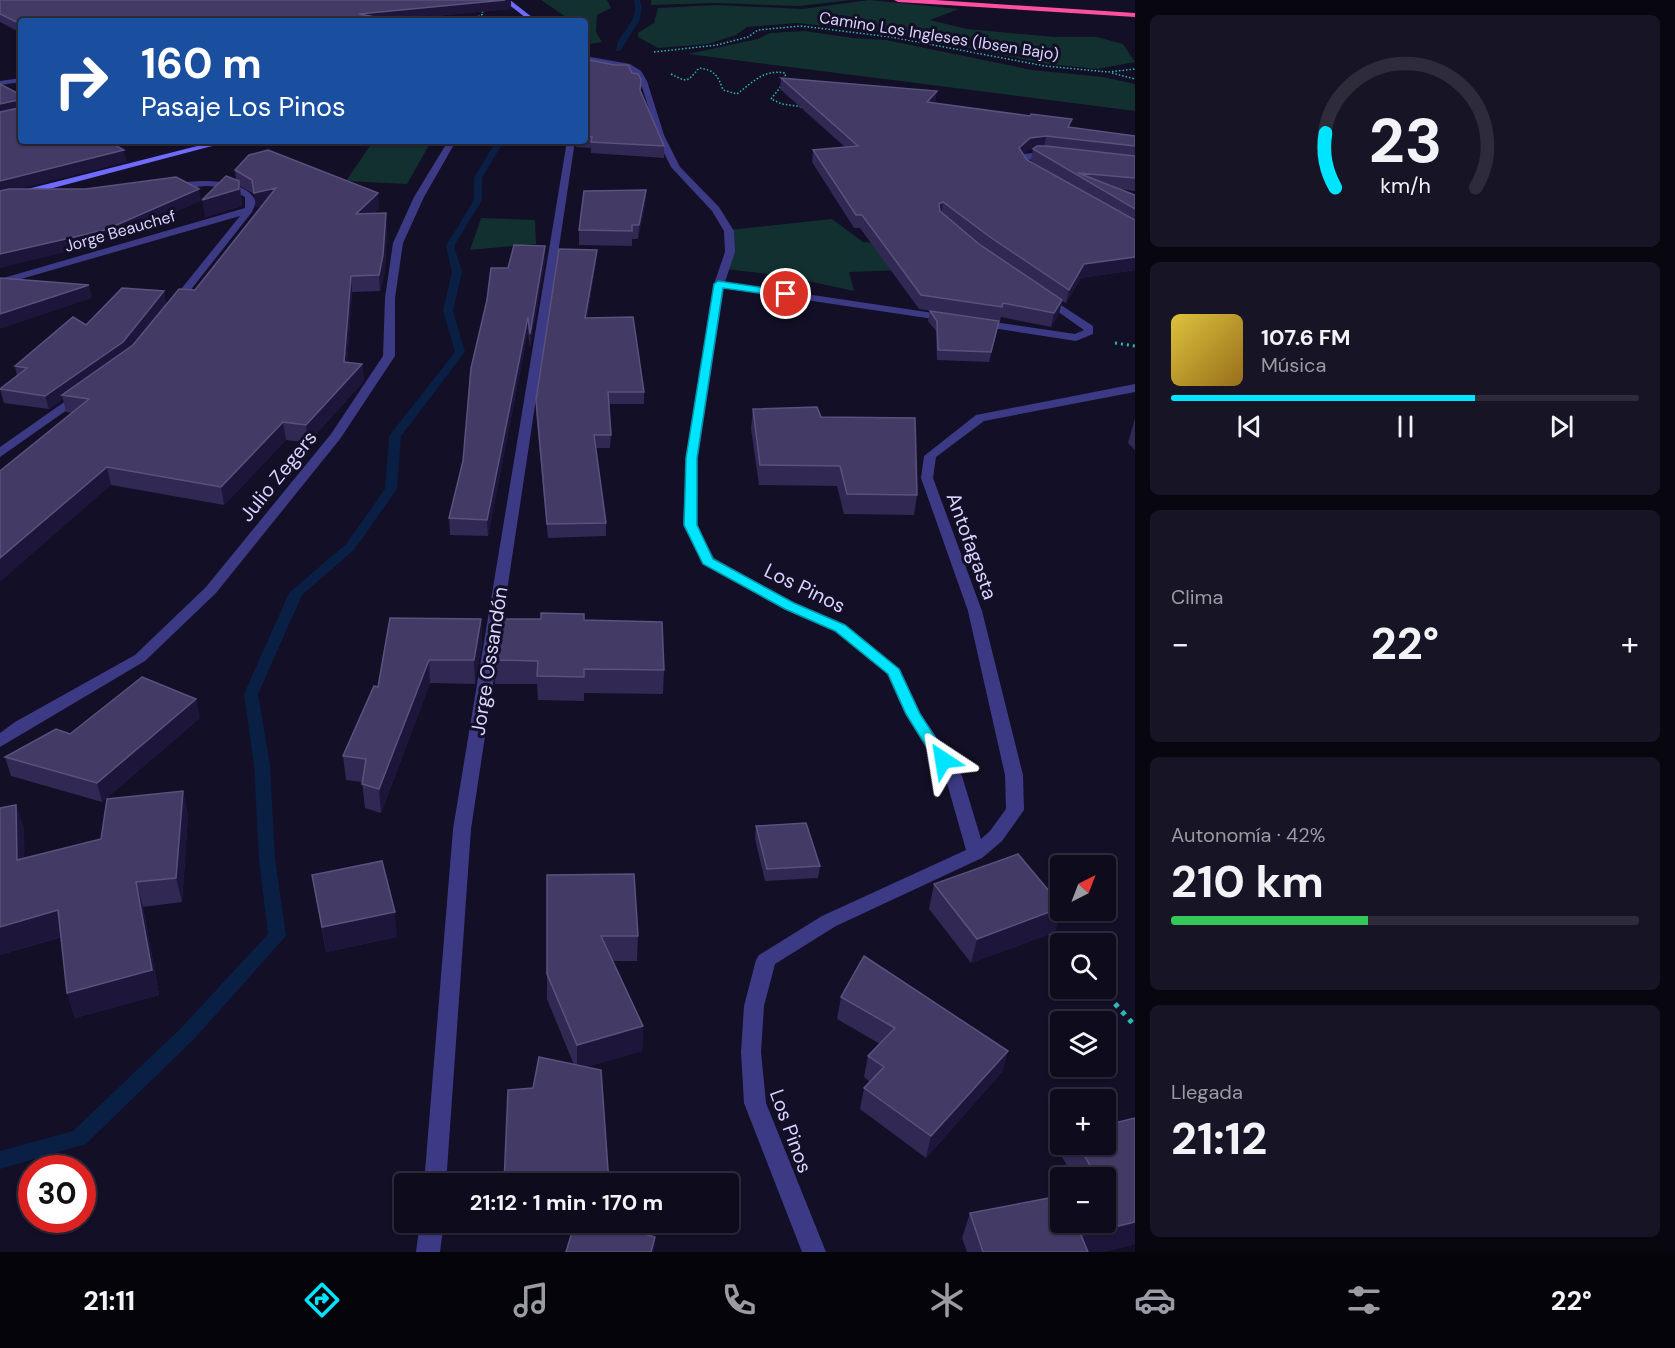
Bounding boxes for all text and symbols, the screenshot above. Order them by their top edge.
street label: Camino Los Ingleses (Ibsen Bajo) [818,7,1060,65]
text: 160 m [141,36,262,91]
icon: right [42,42,120,120]
text: Pasaje Los Pinos [141,89,346,124]
text: 23 [1368,100,1442,181]
text: km/h [1380,173,1430,201]
street label: Jorge Beauchef [62,205,178,257]
pin [760,268,811,319]
icon: arrive [769,277,802,310]
text: 107.6 FM [1261,323,1351,352]
text: Música [1261,352,1326,378]
icon: previous [1233,410,1266,443]
icon: pause [1389,410,1422,443]
icon: next [1545,410,1578,443]
street label: Julio Zegers [233,425,323,527]
street label: Antofagasta [941,489,1003,603]
street label: Los Pinos [760,557,850,619]
text: Clima [1171,584,1223,610]
street label: Jorge Ossandón [464,585,514,737]
text: 22° [1371,614,1439,673]
text: − [1171,622,1189,665]
text: + [1621,622,1639,665]
position arrow [911,728,975,792]
text: Autonomía · 42% [1171,822,1325,848]
text: 210 km [1171,852,1324,911]
north arrow [1050,855,1116,921]
map controls [1050,855,1116,1233]
button: search [1050,933,1116,999]
button: layers [1050,1011,1116,1077]
text: Llegada [1171,1079,1243,1105]
street label: Los Pinos [764,1086,818,1176]
button: + [1050,1089,1116,1155]
text: 21:12 [1171,1109,1267,1168]
speed limit sign: 30 [18,1155,96,1233]
button: − [1050,1167,1116,1233]
text: 21:12 · 1 min · 170 m [470,1188,663,1217]
icon: directions [301,1279,343,1321]
icon: music [510,1279,552,1321]
icon: phone [718,1279,760,1321]
icon: climate [926,1279,968,1321]
icon: car [1134,1279,1176,1321]
icon: filters [1343,1279,1385,1321]
text: 21:11 [83,1283,135,1318]
text: 22° [1551,1283,1592,1318]

